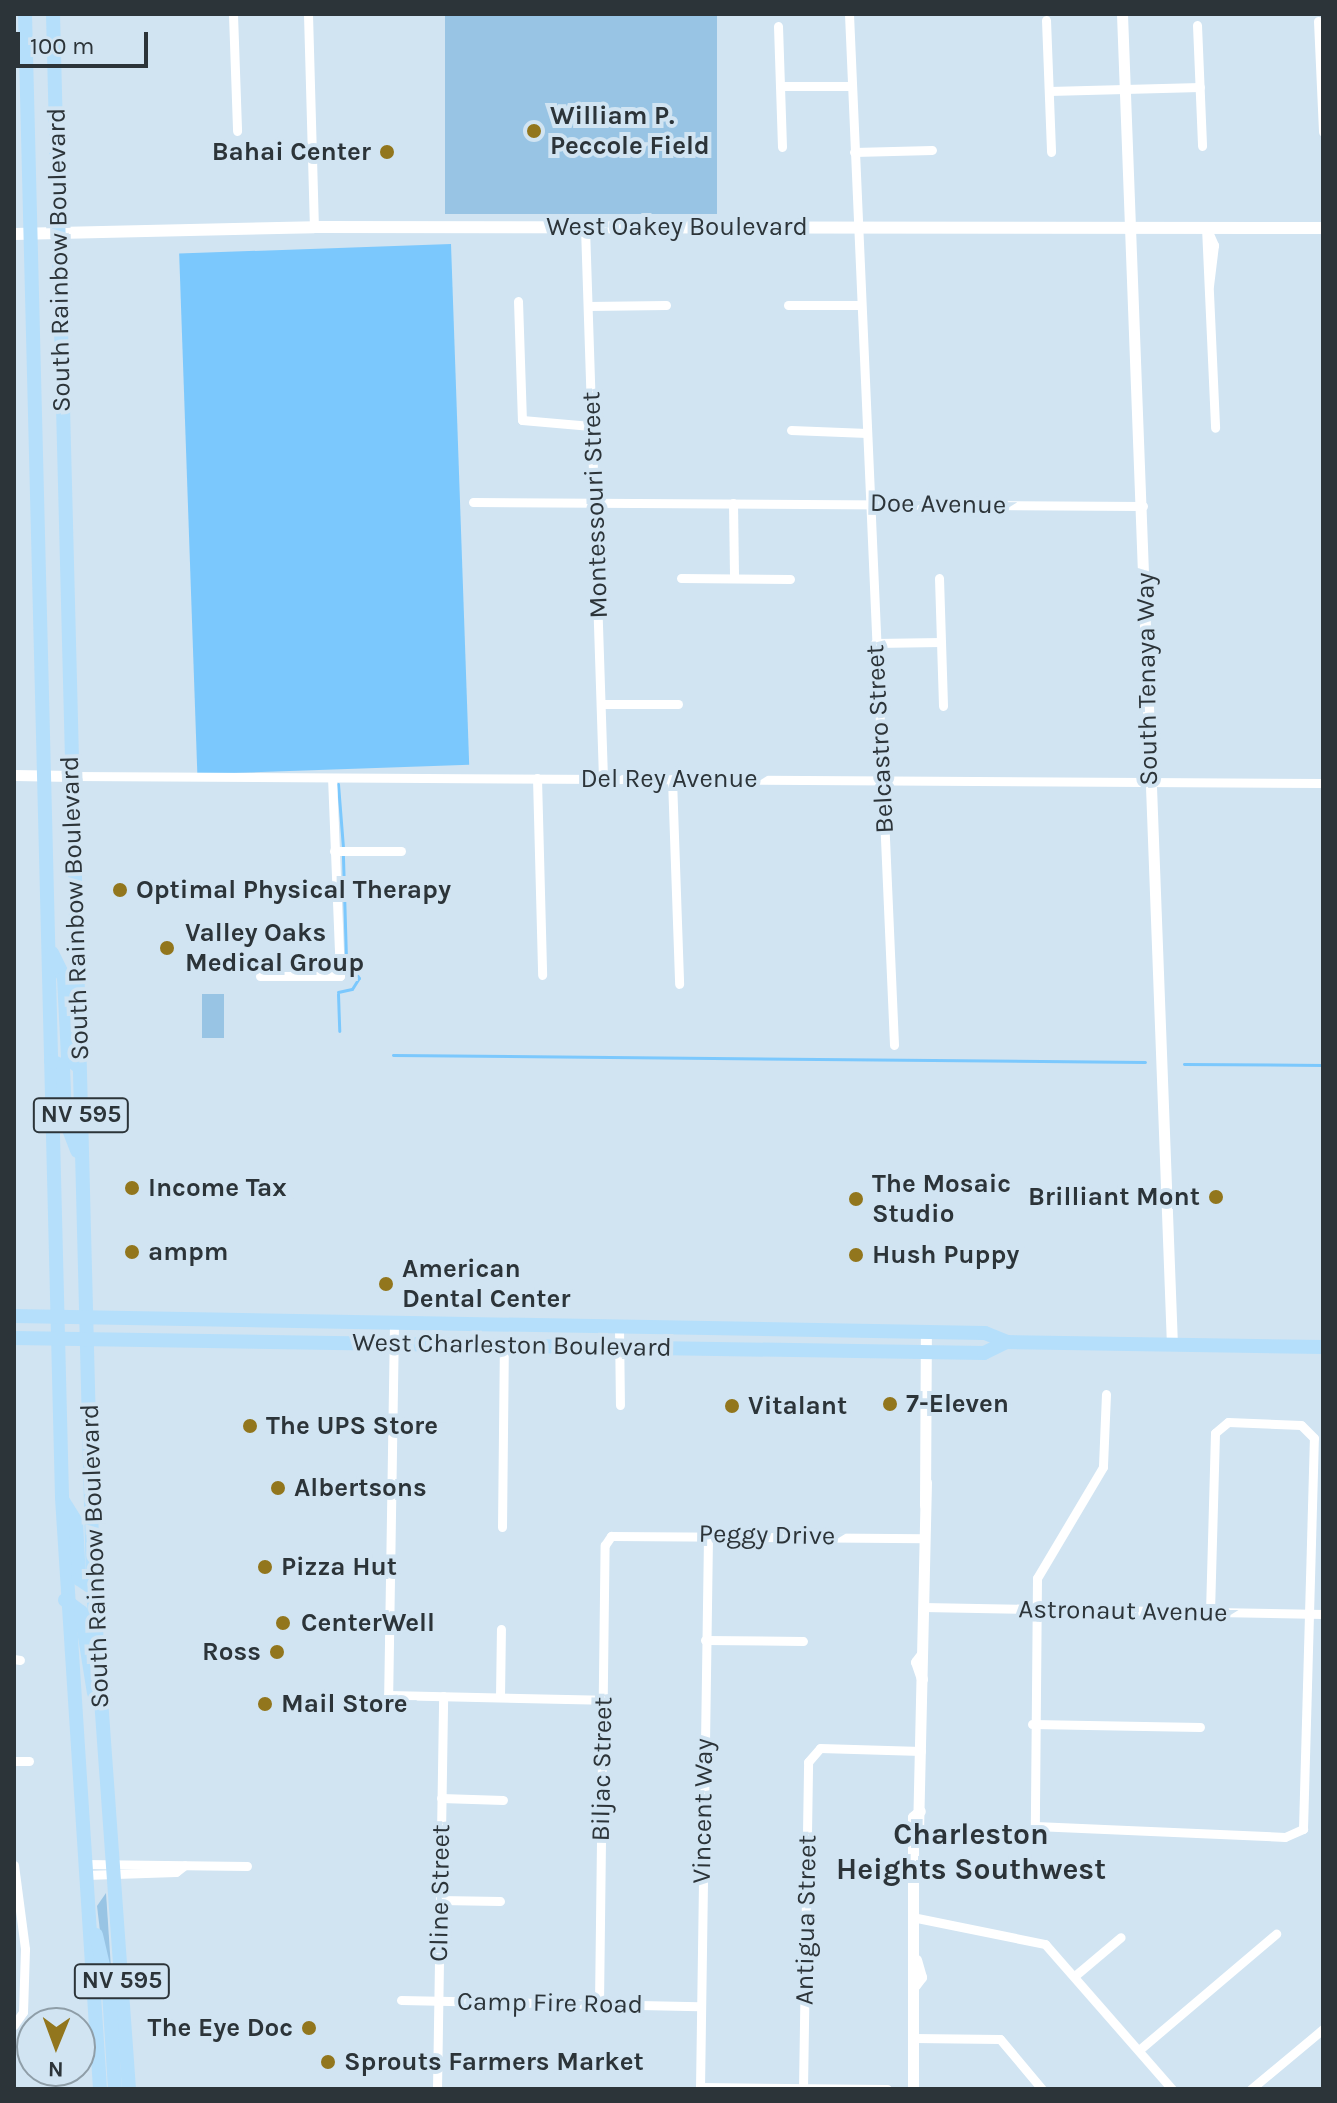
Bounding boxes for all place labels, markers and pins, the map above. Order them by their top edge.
place label: William P. Peccole Field [550,100,710,162]
marker: William P. Peccole Field [525,122,543,140]
place label: Bahai Center [212,136,371,168]
marker: Bahai Center [378,143,396,161]
place label: Optimal Physical Therapy [136,874,451,906]
marker: Optimal Physical Therapy [111,881,129,899]
place label: Valley Oaks Medical Group [185,917,364,978]
marker: Valley Oaks Medical Group [156,937,178,959]
place label: The Mosaic Studio [872,1168,1011,1230]
place label: Income Tax [148,1172,287,1204]
marker: Income Tax [123,1179,141,1197]
place label: Brilliant Mont [1028,1181,1200,1213]
marker: Brilliant Mont [1207,1188,1225,1206]
marker: The Mosaic Studio [847,1190,865,1208]
place label: ampm [148,1236,228,1268]
place label: Hush Puppy [872,1239,1019,1271]
marker: ampm [123,1243,141,1261]
marker: Hush Puppy [847,1246,865,1264]
place label: American Dental Center [402,1253,570,1314]
marker: American Dental Center [377,1275,395,1293]
place label: 7-Eleven [906,1388,1009,1420]
place label: Vitalant [748,1390,847,1422]
marker: 7-Eleven [881,1395,899,1413]
marker: Vitalant [723,1397,741,1415]
place label: The UPS Store [266,1410,438,1442]
marker: The UPS Store [241,1417,259,1435]
place label: Albertsons [294,1472,427,1504]
marker: Albertsons [269,1479,287,1497]
place label: Pizza Hut [281,1551,397,1583]
marker: Pizza Hut [256,1558,274,1576]
place label: CenterWell [301,1607,435,1639]
marker: CenterWell [272,1612,294,1634]
place label: Ross [202,1636,261,1668]
marker: Ross [268,1643,286,1661]
place label: Mail Store [281,1688,408,1720]
marker: Mail Store [256,1695,274,1713]
place label: The Eye Doc [148,2012,293,2044]
marker: The Eye Doc [300,2019,318,2037]
place label: Sprouts Farmers Market [344,2046,644,2078]
marker: Sprouts Farmers Market [319,2053,337,2071]

